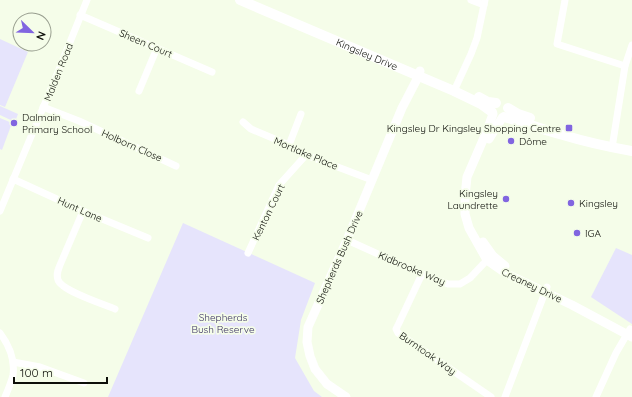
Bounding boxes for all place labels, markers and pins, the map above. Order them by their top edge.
place label: Dalmain Primary School [22,111,92,136]
marker: Dalmain Primary School [9,118,19,128]
place label: Kingsley Dr Kingsley Shopping Centre [387,122,561,135]
marker: Kingsley Dr Kingsley Shopping Centre [564,123,574,133]
place label: Dôme [519,135,547,148]
marker: Dôme [506,136,516,146]
place label: Kingsley Laundrette [448,187,498,212]
marker: Kingsley Laundrette [501,194,511,204]
place label: Kingsley [579,197,618,210]
marker: Kingsley [566,198,576,208]
place label: IGA [585,227,601,240]
marker: IGA [572,228,582,238]

